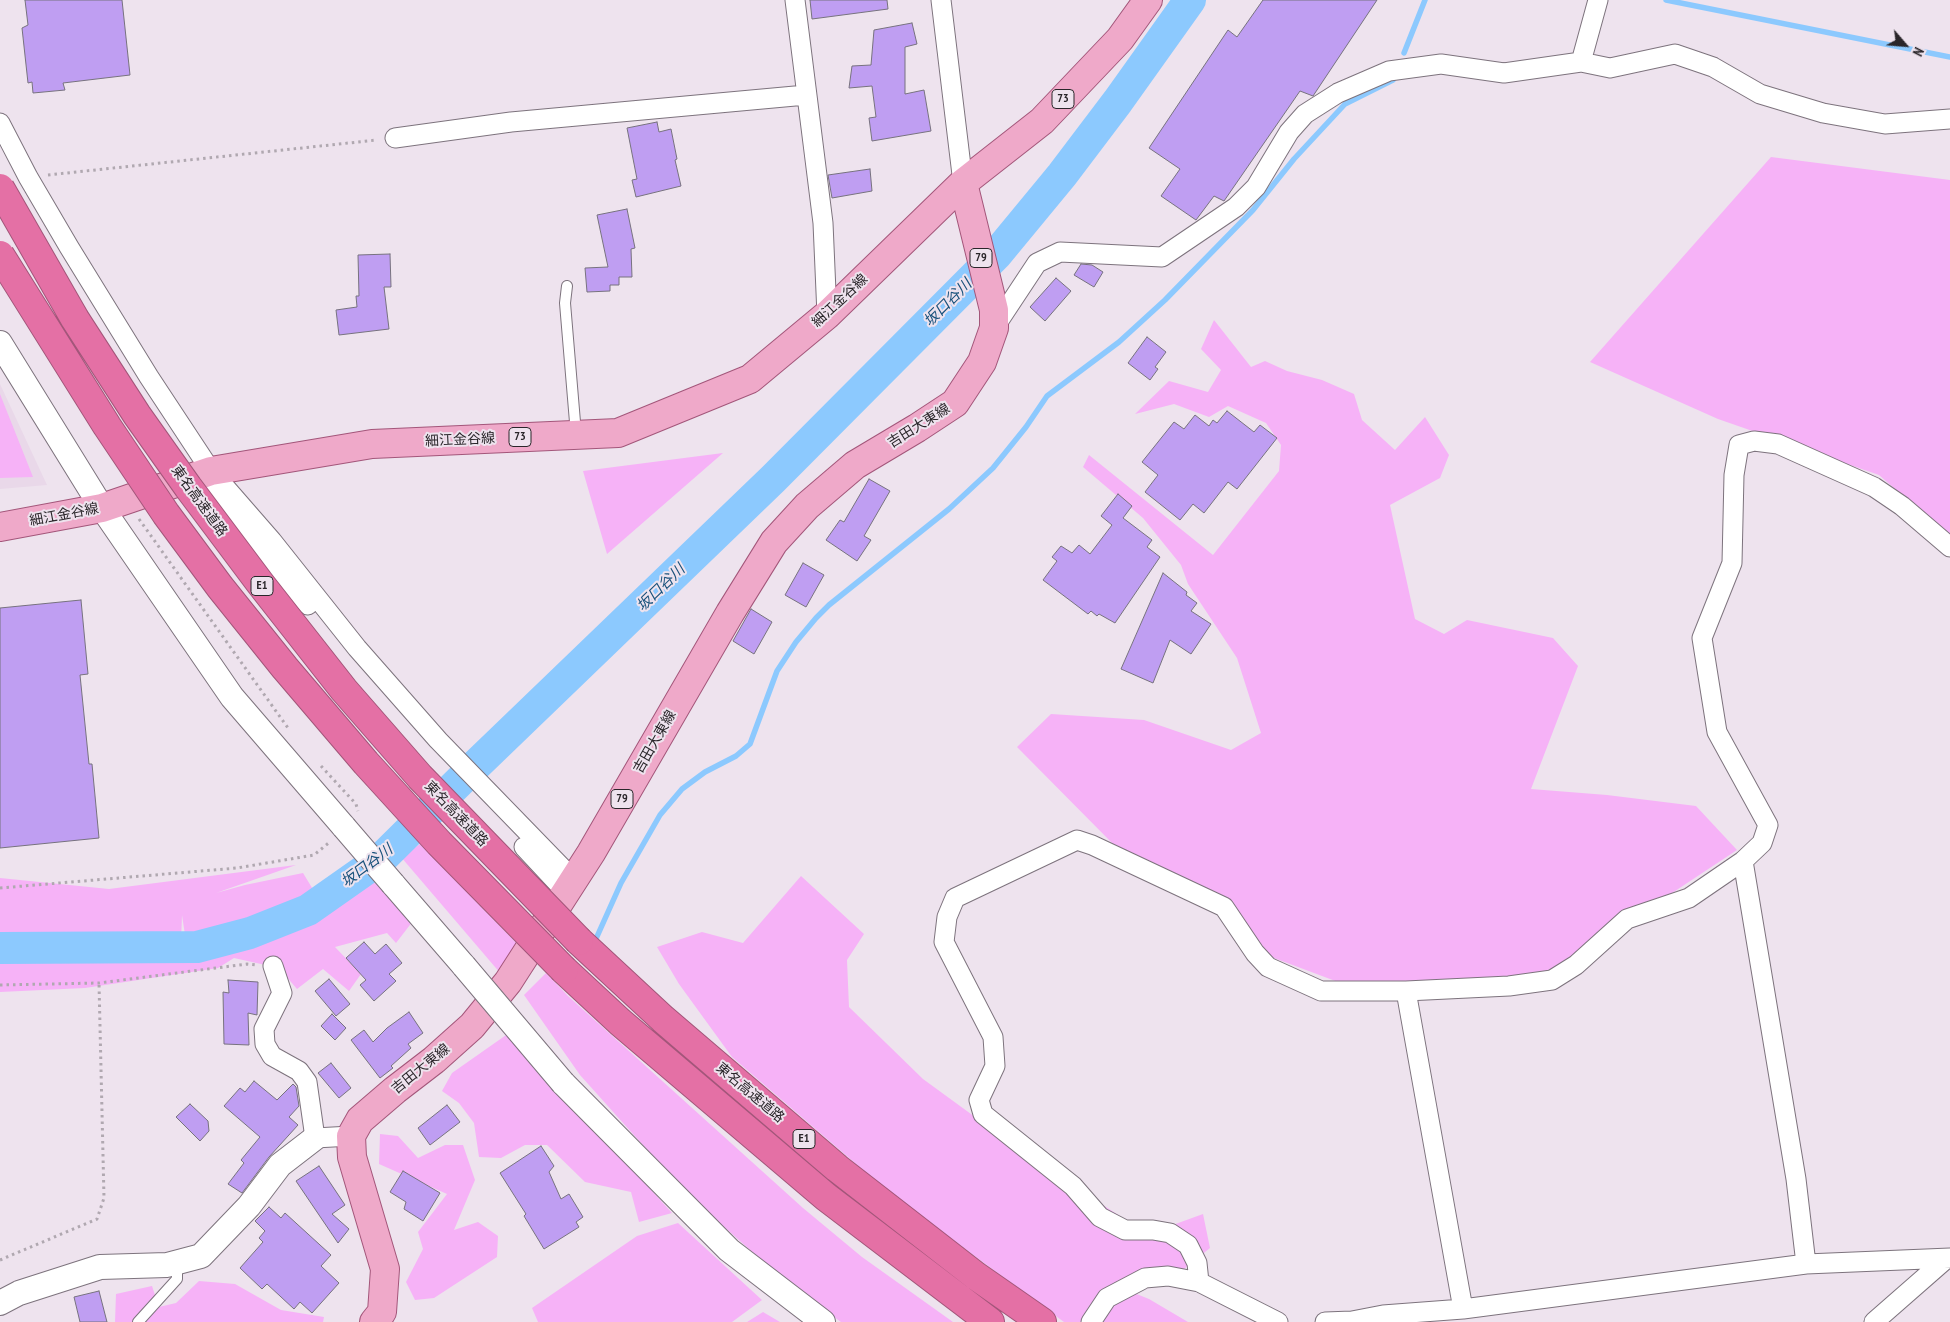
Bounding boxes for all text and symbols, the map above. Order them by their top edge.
north arrow [1880,20,1930,70]
text: N [1909,44,1928,59]
road number: 73 [1052,90,1074,108]
road number: 79 [970,248,992,268]
street label: 細江金谷線 [809,271,871,331]
water label: 坂口谷川 [920,275,976,331]
street label: 吉田大東線 [885,400,953,452]
road number: 73 [509,428,531,447]
street label: 細江金谷線 [425,430,495,450]
street label: 東名高速道路 [168,462,230,540]
street label: 細江金谷線 [28,500,100,530]
water label: 坂口谷川 [633,561,689,615]
road number: E1 [251,576,273,596]
street label: 吉田大東線 [630,707,680,777]
street label: 東名高速道路 [421,778,491,850]
road number: 79 [611,790,633,809]
water label: 坂口谷川 [338,841,396,891]
street label: 吉田大東線 [389,1040,453,1098]
street label: 東名高速道路 [712,1060,788,1126]
road number: E1 [793,1130,815,1148]

